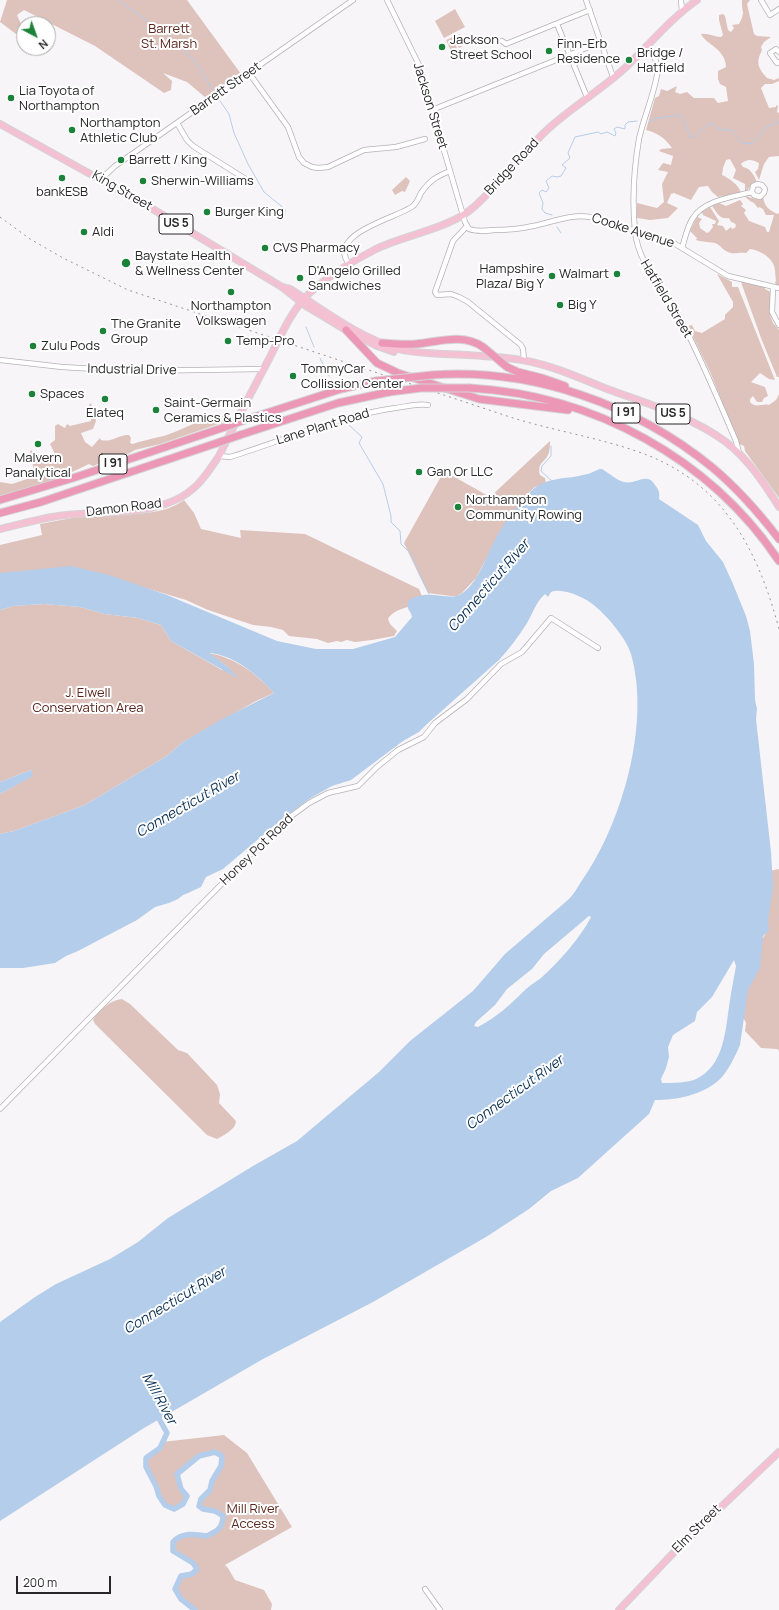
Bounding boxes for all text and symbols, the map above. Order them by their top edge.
north arrow [16,16,56,56]
park label: Barrett St. Marsh [141,21,197,52]
place label: Jackson Street School [450,32,532,63]
text: N [36,36,51,53]
place label: Finn-Erb Residence [557,36,620,67]
marker: Jackson Street School [437,42,447,52]
place label: Bridge / Hatfield [637,45,685,76]
marker: Finn-Erb Residence [544,46,554,56]
marker: Bridge / Hatfield [624,55,634,65]
street label: Barrett Street [188,59,264,119]
street label: Jackson Street [409,61,451,151]
place label: Lia Toyota of Northampton [19,83,100,114]
marker: Lia Toyota of Northampton [6,93,16,103]
place label: Northampton Athletic Club [80,115,161,146]
marker: Northampton Athletic Club [67,125,77,135]
street label: Bridge Road [482,135,542,199]
place label: Barrett / King [129,152,207,168]
marker: Barrett / King [116,155,126,165]
street label: King Street [89,168,155,214]
marker: bankESB [57,173,67,183]
place label: Sherwin-Williams [151,173,254,189]
marker: Sherwin-Williams [138,176,148,186]
place label: bankESB [36,184,88,200]
place label: Burger King [215,204,284,220]
marker: Burger King [202,207,212,217]
street label: Cooke Avenue [590,210,676,252]
road number: US 5 [159,214,193,234]
place label: Aldi [92,224,114,240]
marker: Aldi [79,227,89,237]
place label: CVS Pharmacy [273,240,360,256]
marker: CVS Pharmacy [260,243,270,253]
place label: Baystate Health & Wellness Center [135,248,244,279]
marker: Baystate Health & Wellness Center [120,257,132,269]
street label: Hatfield Street [637,257,695,341]
place label: Hampshire Plaza/ Big Y [476,261,544,292]
place label: D'Angelo Grilled Sandwiches [308,263,401,294]
place label: Walmart [559,266,609,282]
marker: Walmart [612,269,622,279]
marker: Hampshire Plaza/ Big Y [547,271,557,281]
marker: D'Angelo Grilled Sandwiches [295,273,305,283]
marker: Northampton Volkswagen [226,287,236,297]
place label: Big Y [568,297,597,313]
place label: Northampton Volkswagen [191,298,271,329]
marker: Big Y [555,300,565,310]
place label: The Granite Group [111,316,181,347]
marker: The Granite Group [98,326,108,336]
place label: Temp-Pro [236,333,294,349]
marker: Temp-Pro [223,336,233,346]
place label: Zulu Pods [41,338,100,354]
marker: Zulu Pods [28,341,38,351]
street label: Industrial Drive [87,361,177,379]
place label: TommyCar Collission Center [301,361,403,392]
marker: TommyCar Collission Center [288,371,298,381]
place label: Spaces [40,386,84,402]
marker: Spaces [27,389,37,399]
marker: Elateq [100,394,110,404]
place label: Saint-Germain Ceramics & Plastics [164,395,281,426]
road number: I 91 [612,403,640,423]
road number: US 5 [656,404,690,424]
place label: Elateq [86,405,124,421]
marker: Saint-Germain Ceramics & Plastics [151,405,161,415]
street label: Lane Plant Road [275,405,371,449]
marker: Malvern Panalytical [33,439,43,449]
place label: Malvern Panalytical [5,450,71,481]
road number: I 91 [99,454,127,474]
place label: Gan Or LLC [427,464,493,480]
marker: Gan Or LLC [414,467,424,477]
place label: Northampton Community Rowing [466,492,582,523]
street label: Damon Road [85,496,163,520]
marker: Northampton Community Rowing [453,502,463,512]
water label: Connecticut River [445,537,533,635]
park label: J. Elwell Conservation Area [33,685,143,716]
water label: Connecticut River [133,769,243,841]
street label: Honey Pot Road [217,811,297,889]
water label: Connecticut River [463,1052,567,1134]
water label: Connecticut River [121,1264,229,1338]
water label: Mill River [138,1370,180,1428]
park label: Mill River Access [227,1501,279,1532]
street label: Elm Street [669,1501,725,1557]
scale bar [18,1568,113,1594]
text: 200 m [23,1574,57,1591]

